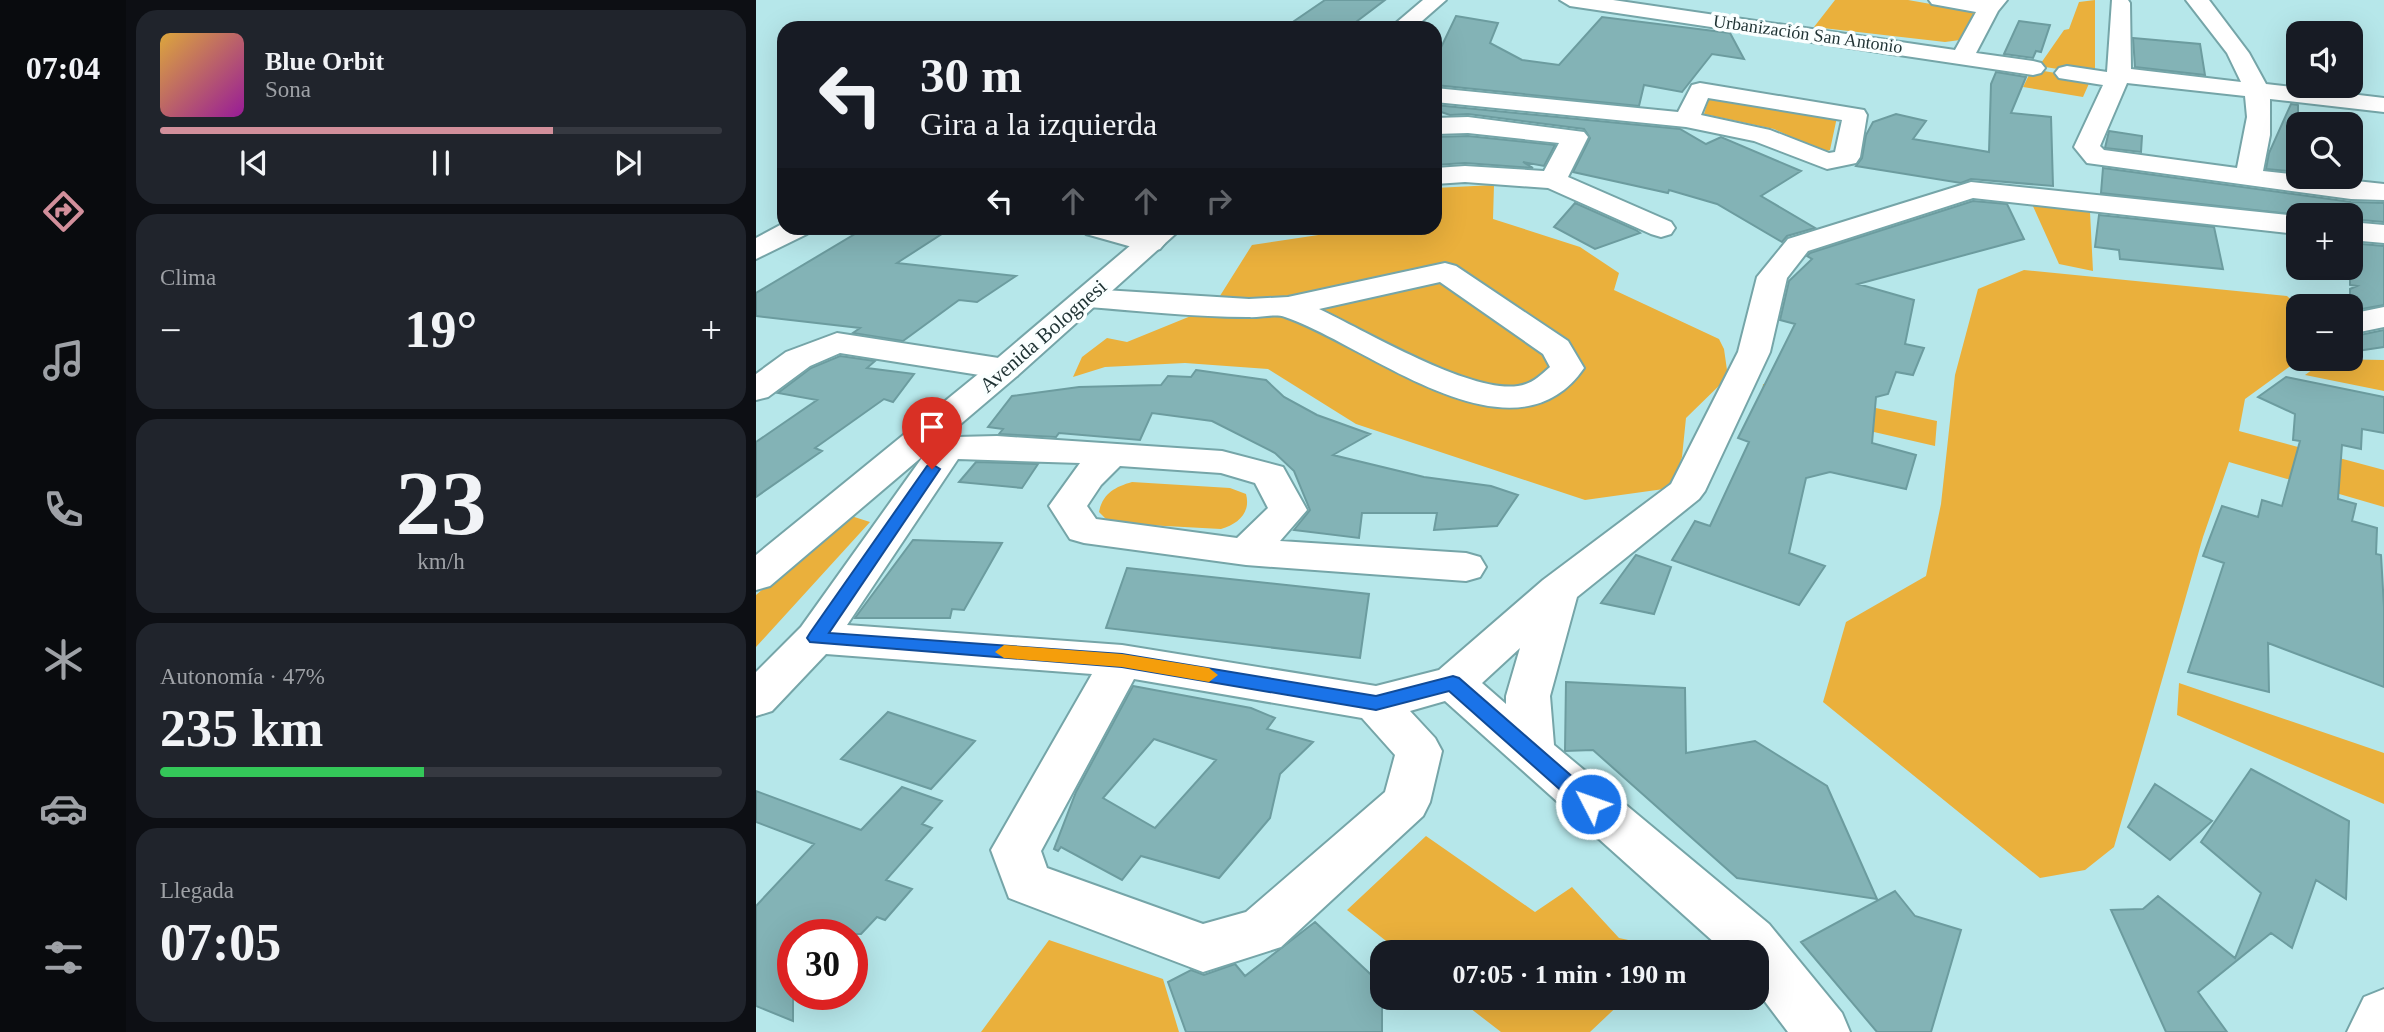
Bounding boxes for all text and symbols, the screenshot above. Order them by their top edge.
street label: Urbanización San Antonio [1712,11,1904,57]
map controls [2286,21,2363,371]
button: sound [2286,21,2363,98]
text: Blue Orbit [265,47,384,76]
text: 30 m [920,48,1022,103]
icon: left [805,49,896,140]
text: 07:04 [26,50,100,86]
text: Sona [265,77,311,102]
text: Gira a la izquierda [920,106,1157,142]
button: search [2286,112,2363,189]
icon: previous [235,144,273,182]
icon: pause [422,144,460,182]
icon: next [609,144,647,182]
icon: left [981,182,1019,220]
icon: ahead [1054,182,1092,220]
icon: ahead [1127,182,1165,220]
icon: right [1200,182,1238,220]
icon: directions [39,187,88,236]
button: + [2286,203,2363,280]
text: Clima [160,265,216,290]
street label: Avenida Bolognesi [975,274,1111,398]
button: − [2286,294,2363,371]
text: 19° [405,301,477,358]
text: − [160,309,181,351]
text: + [701,309,722,351]
icon: music [39,336,88,385]
pin [902,397,962,469]
icon: arrive [913,408,951,446]
text: 23 [396,453,487,554]
icon: phone [39,485,88,534]
text: km/h [417,549,465,574]
icon: climate [39,635,88,684]
text: Autonomía · 47% [160,664,325,689]
text: 235 km [160,700,323,757]
position arrow [1554,767,1628,841]
icon: car [39,784,88,833]
text: Llegada [160,878,234,903]
text: 07:05 [160,914,281,971]
speed limit sign: 30 [777,919,868,1010]
icon: filters [39,933,88,982]
text: 07:05 · 1 min · 190 m [1453,960,1687,989]

